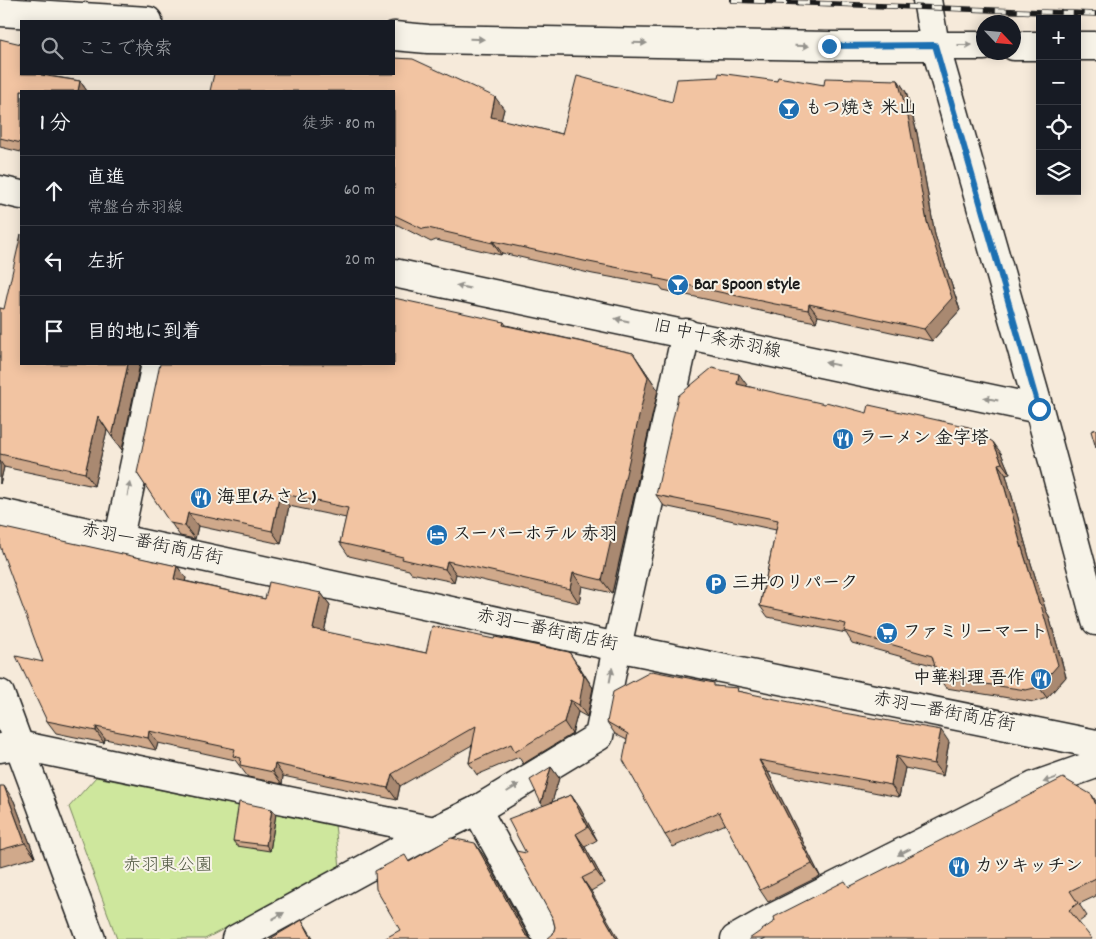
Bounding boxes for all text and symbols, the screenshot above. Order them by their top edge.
north arrow [976,15,1021,60]
map controls [1036,15,1081,195]
button: + [1036,15,1081,60]
search box [20,20,395,75]
icon: search [38,34,66,62]
route end [818,35,841,58]
one-way arrow [469,36,485,44]
text: ここで検索 [78,37,173,64]
one-way arrow [632,39,648,47]
one-way arrow [794,42,810,50]
one-way arrow [957,42,973,50]
button: − [1036,60,1081,105]
bar icon: もつ焼き 米山 [777,97,801,121]
place label: もつ焼き 米山 [805,97,917,122]
button: locate [1036,105,1081,150]
text: 1 分 [40,110,70,140]
text: 徒歩 · 80 m [302,113,375,136]
button: layers [1036,150,1081,195]
text: 直進 [87,166,125,193]
icon: ahead [40,177,68,205]
text: 60 m [344,179,375,202]
text: 常盤台赤羽線 [87,197,183,220]
icon: left [40,247,68,275]
text: 20 m [345,249,375,272]
text: 左折 [87,250,125,277]
bar icon: Bar Spoon style [666,273,690,297]
place label: Bar Spoon style [694,273,800,298]
one-way arrow [455,283,470,291]
street label: 旧 中十条赤羽線 [651,314,783,366]
one-way arrow [614,316,630,324]
icon: arrive [40,317,68,345]
text: 目的地に到着 [87,320,201,347]
one-way arrow [824,360,840,368]
one-way arrow [983,394,999,402]
route start [1028,398,1051,421]
restaurant icon: ラーメン 金字塔 [831,427,855,451]
place label: ラーメン 金字塔 [859,427,989,452]
one-way arrow [125,482,133,497]
restaurant icon: 海里(みさと) [189,486,213,510]
place label: 海里(みさと) [217,486,316,511]
street label: 赤羽一番街商店街 [79,518,225,572]
hotel icon: スーパーホテル 赤羽 [425,523,449,547]
place label: スーパーホテル 赤羽 [453,523,617,548]
parking icon: 三井のリパーク [704,572,728,596]
place label: 三井のリパーク [732,572,858,597]
street label: 赤羽一番街商店街 [474,604,620,658]
supermarket icon: ファミリーマート [875,621,899,645]
place label: ファミリーマート [903,621,1048,646]
one-way arrow [607,667,615,682]
place label: 中華料理 吾作 [913,667,1025,692]
restaurant icon: 中華料理 吾作 [1029,667,1053,691]
street label: 赤羽一番街商店街 [871,687,1017,739]
one-way arrow [1042,776,1057,784]
one-way arrow [507,784,520,793]
one-way arrow [897,848,911,856]
park label: 赤羽東公園 [123,854,213,879]
restaurant icon: カツキッチン [947,855,971,879]
place label: カツキッチン [975,855,1083,880]
one-way arrow [271,912,286,920]

